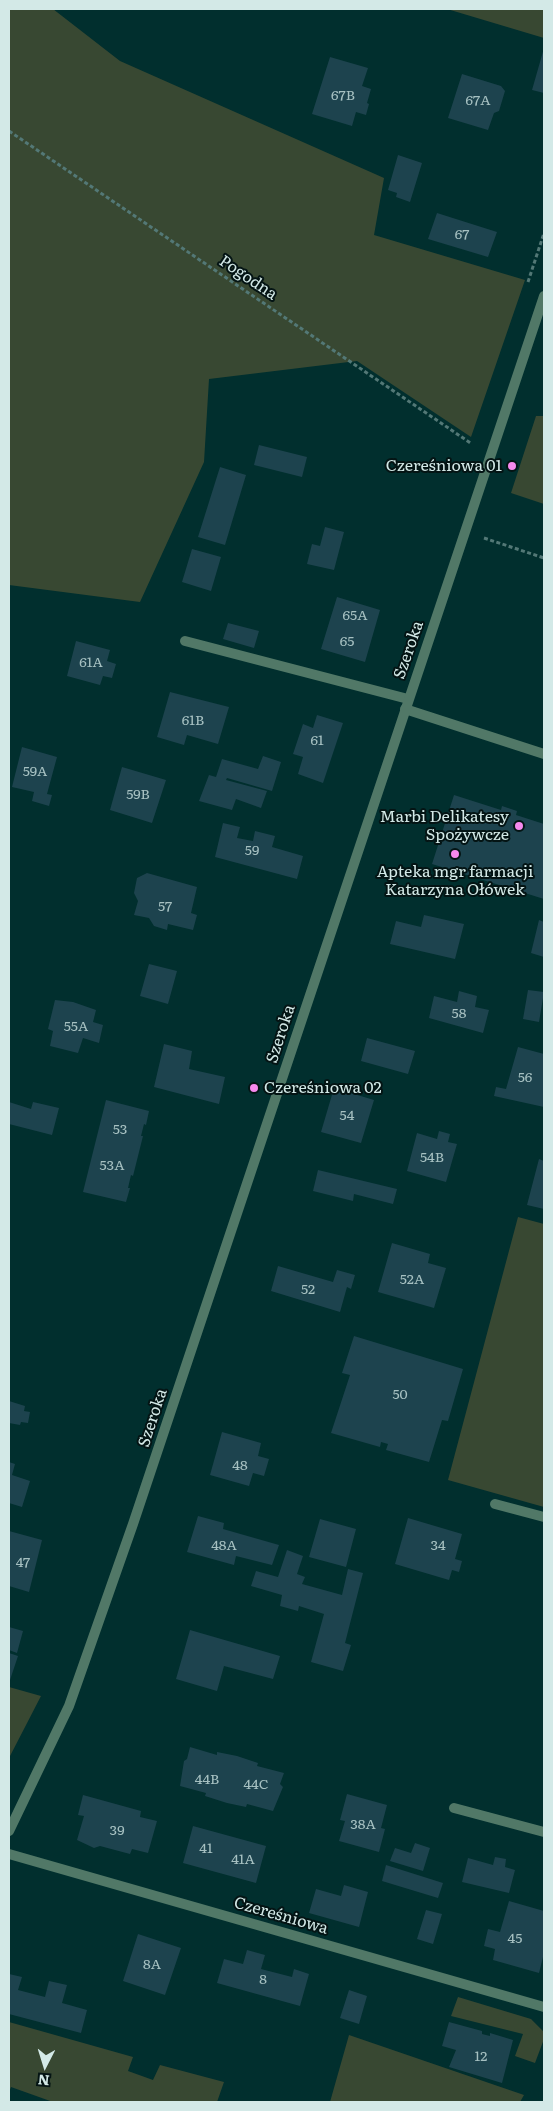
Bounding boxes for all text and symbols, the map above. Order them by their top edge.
house number: 67B [331,88,355,104]
house number: 67A [466,93,490,109]
house number: 67 [455,227,469,243]
street label: Pogodna [215,252,281,304]
place label: Czereśniowa 01 [386,456,502,476]
marker: Czereśniowa 01 [506,460,518,472]
house number: 65A [343,608,367,624]
street label: Szeroka [390,618,428,682]
house number: 65 [340,634,354,650]
house number: 61A [79,655,103,671]
house number: 61B [182,713,204,729]
house number: 61 [310,733,324,749]
house number: 59A [23,764,47,780]
house number: 59B [126,787,150,803]
place label: Marbi Delikatesy Spożywcze [380,807,509,845]
marker: Marbi Delikatesy Spożywcze [513,820,525,832]
house number: 59 [245,843,259,859]
marker: Apteka mgr farmacji Katarzyna Ołówek [449,848,461,860]
place label: Apteka mgr farmacji Katarzyna Ołówek [377,862,533,900]
house number: 57 [158,899,172,915]
street label: Szeroka [263,1002,299,1066]
house number: 58 [452,1006,466,1022]
house number: 55A [64,1019,88,1035]
house number: 56 [518,1070,532,1086]
place label: Czereśniowa 02 [264,1078,382,1098]
marker: Czereśniowa 02 [248,1082,260,1094]
house number: 54 [340,1108,354,1124]
house number: 53 [113,1122,127,1138]
house number: 54B [420,1150,444,1166]
house number: 53A [100,1158,124,1174]
house number: 52A [400,1272,424,1288]
house number: 52 [301,1282,315,1298]
street label: Szeroka [135,1386,171,1450]
house number: 50 [392,1387,408,1403]
house number: 48 [232,1458,248,1474]
house number: 48A [211,1538,237,1554]
house number: 34 [430,1538,446,1554]
house number: 47 [16,1555,30,1571]
house number: 44B [195,1772,219,1788]
house number: 44C [243,1777,269,1793]
house number: 38A [350,1817,376,1833]
house number: 39 [110,1823,124,1839]
house number: 41 [199,1841,213,1857]
house number: 41A [231,1852,255,1868]
street label: Czereśniowa [232,1893,330,1939]
house number: 45 [508,1931,522,1947]
house number: 8A [143,1957,161,1973]
house number: 8 [259,1972,267,1988]
north arrow [20,2041,70,2091]
house number: 12 [475,2049,487,2065]
text: N [37,2070,50,2091]

